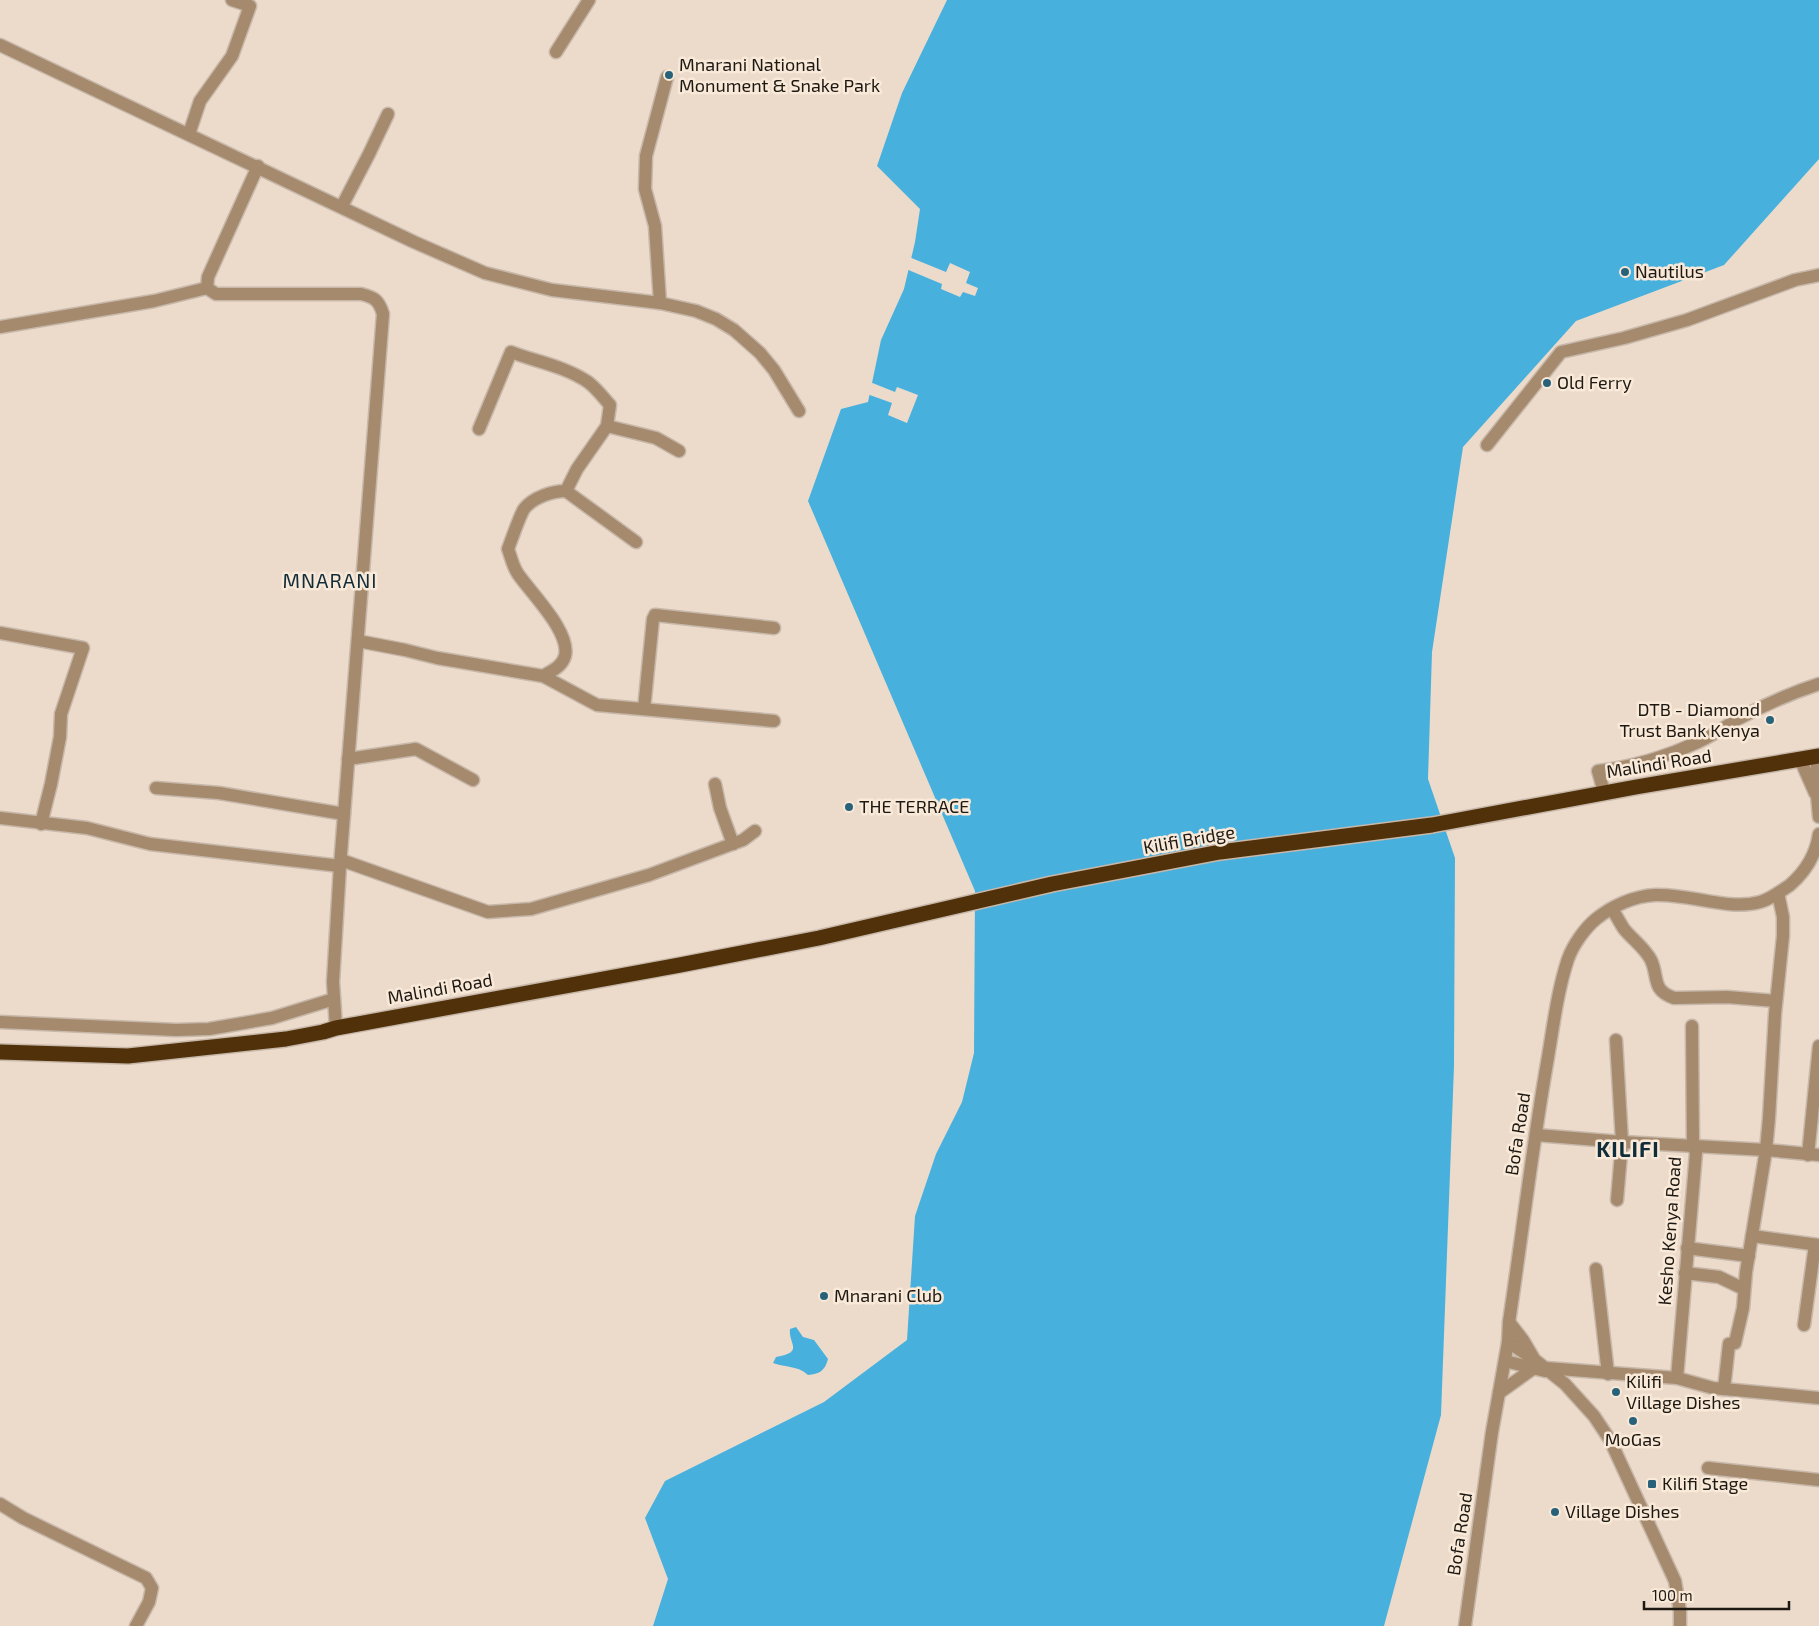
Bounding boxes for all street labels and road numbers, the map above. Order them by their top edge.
street label: Malindi Road [1605,744,1713,782]
street label: Kilifi Bridge [1141,820,1236,858]
street label: Malindi Road [386,968,494,1008]
street label: Bofa Road [1500,1091,1534,1177]
street label: Kesho Kenya Road [1653,1156,1685,1306]
street label: Bofa Road [1442,1491,1476,1577]

